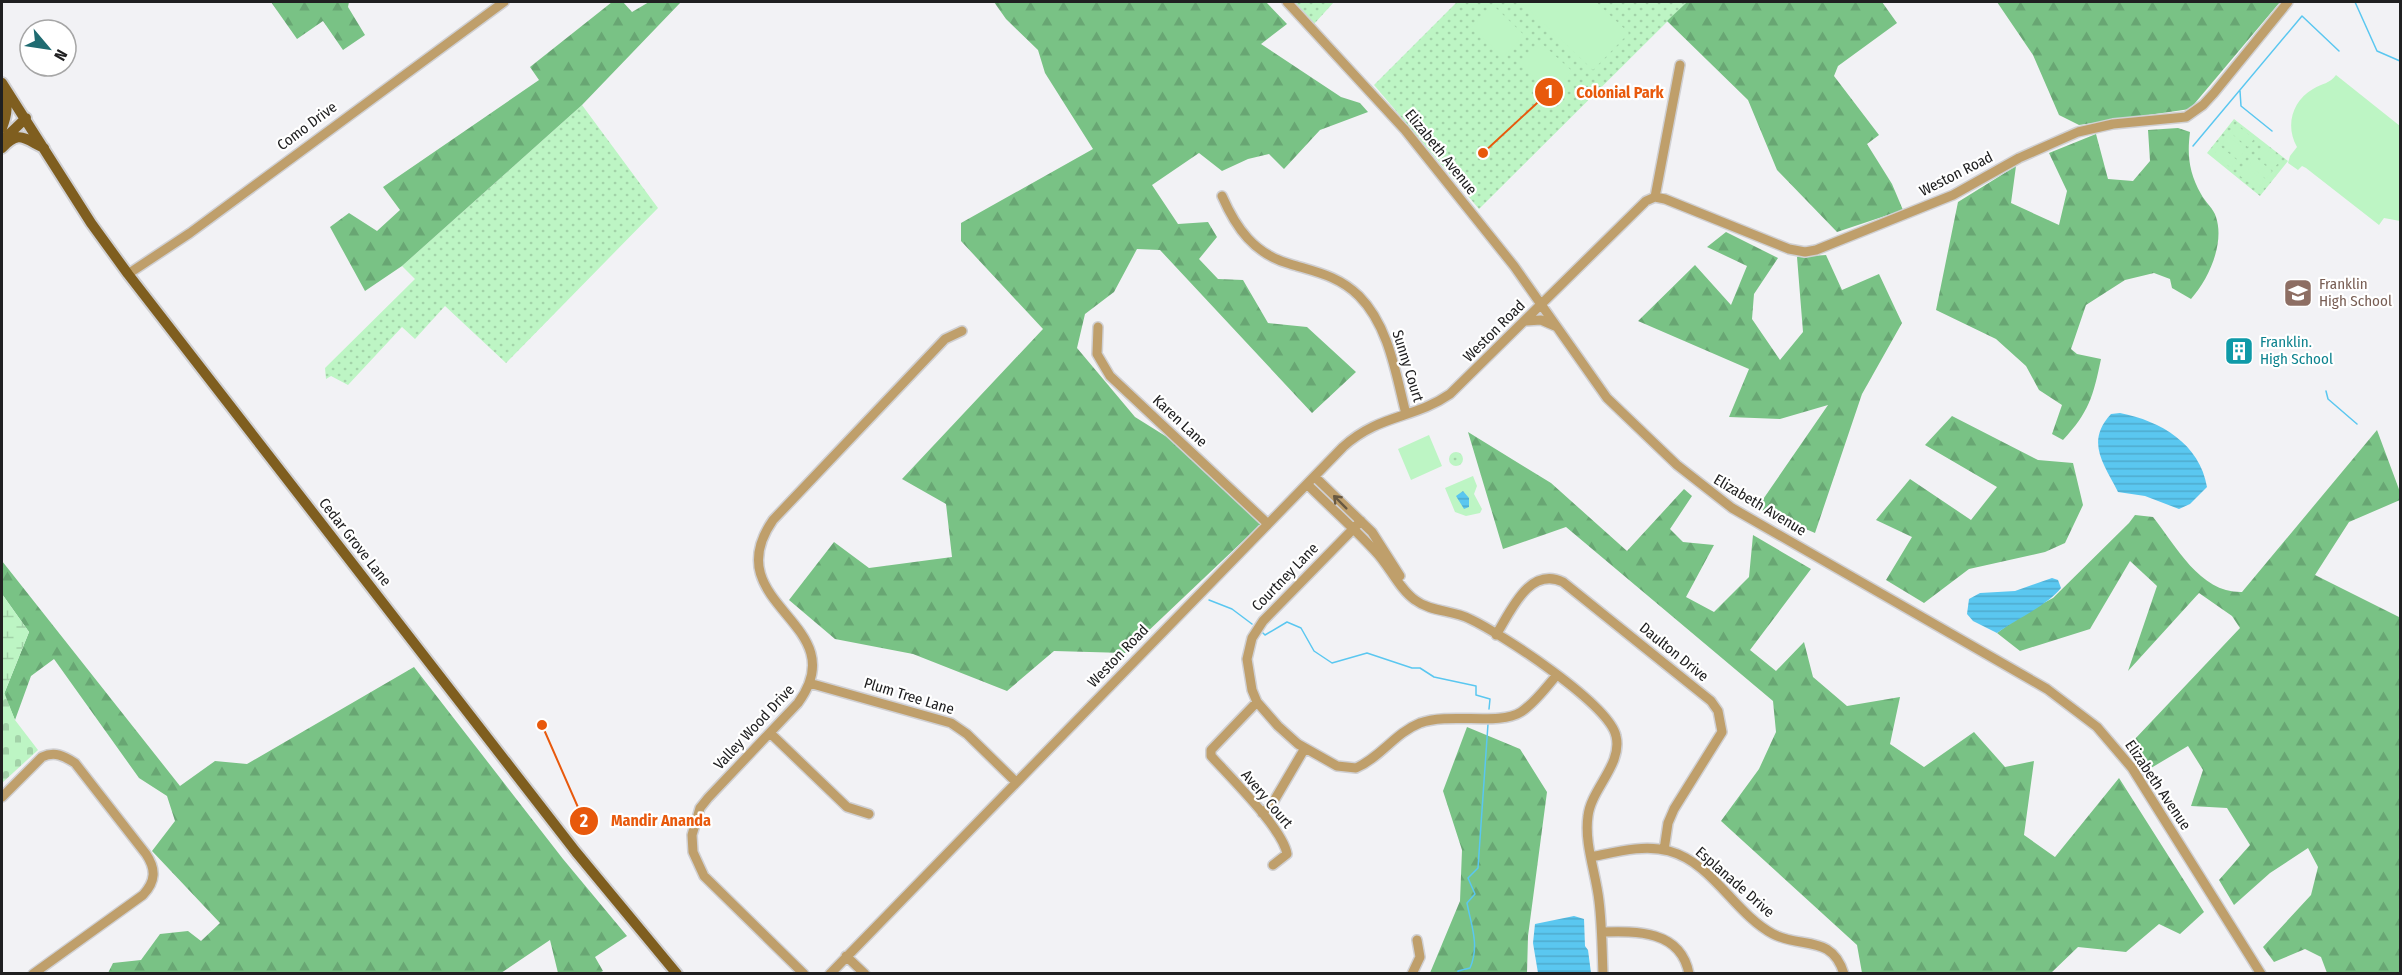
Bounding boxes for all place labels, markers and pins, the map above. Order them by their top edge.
callout: Colonial Park [1534,75,1675,109]
place label: Franklin High School [2319,275,2392,310]
school or university icon: Franklin High School [2282,277,2314,309]
place label: Franklin. High School [2260,333,2333,368]
building icon: Franklin. High School [2223,335,2255,367]
callout: Mandir Ananda [569,804,723,838]

